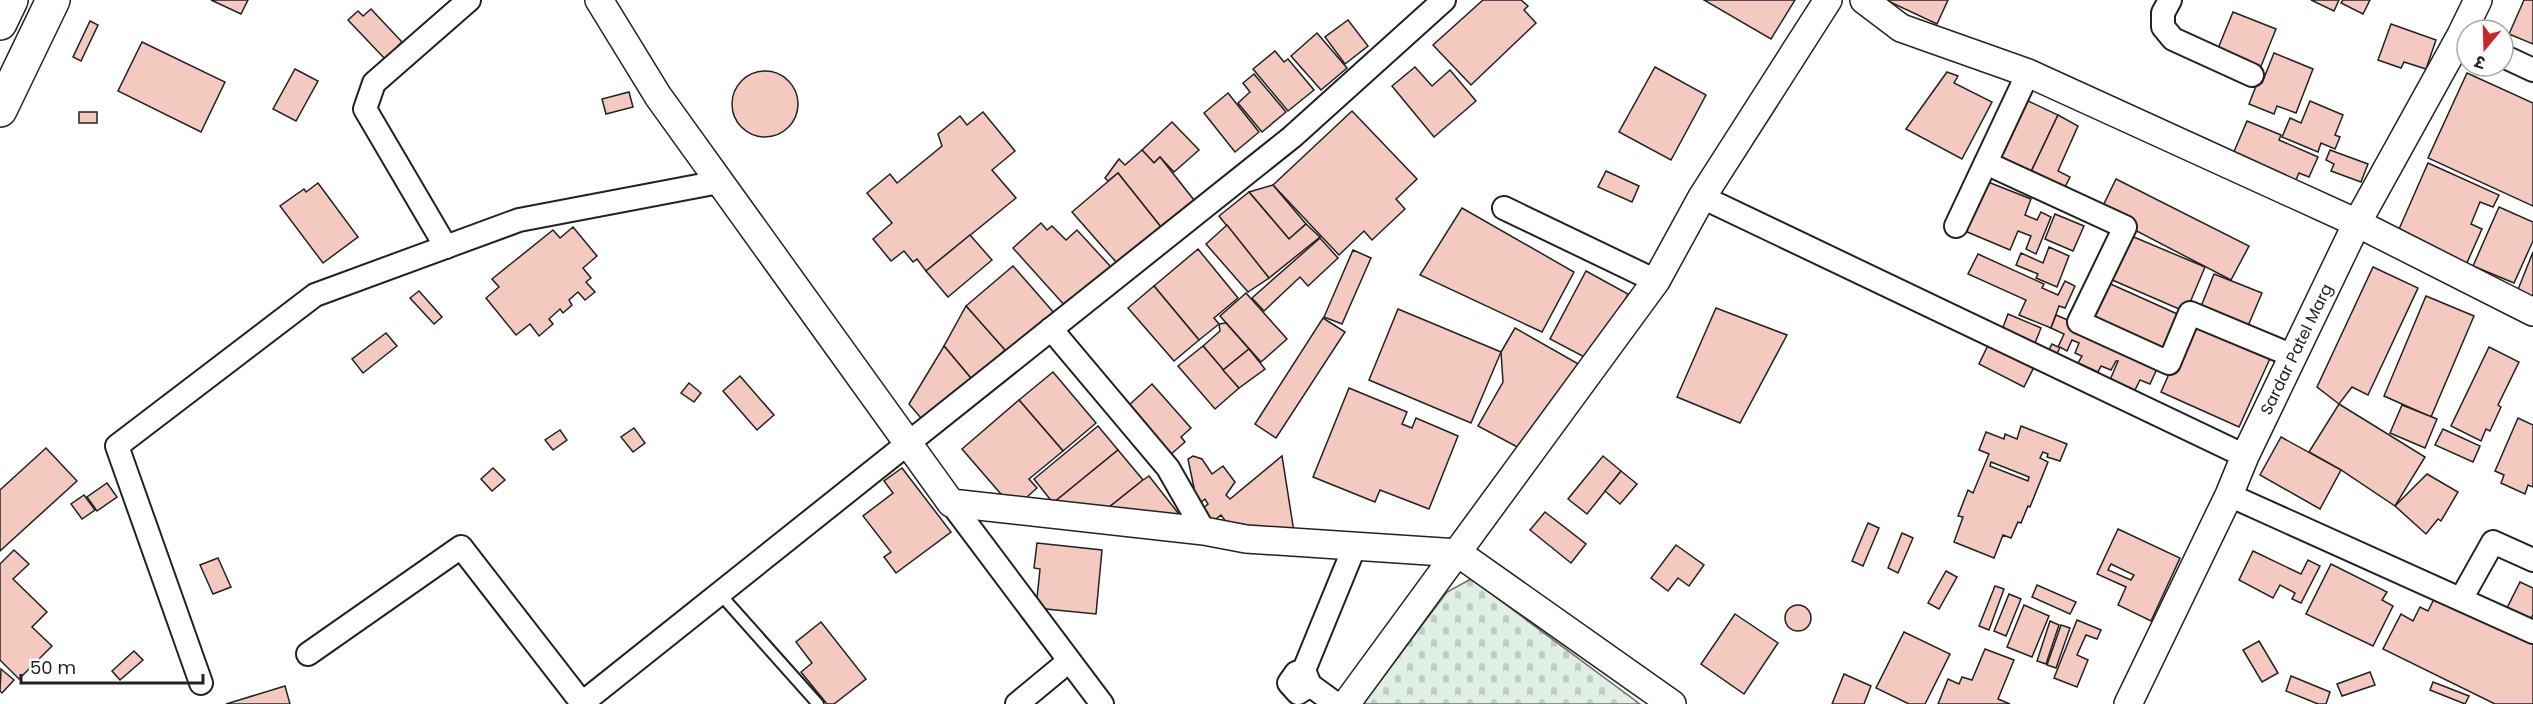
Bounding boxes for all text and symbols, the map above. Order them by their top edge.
north arrow [2455,18,2515,78]
text: उ [2471,49,2489,74]
street label: Sardar Patel Marg [2255,280,2338,419]
scale bar [21,647,202,685]
text: 50 m [30,655,76,680]

